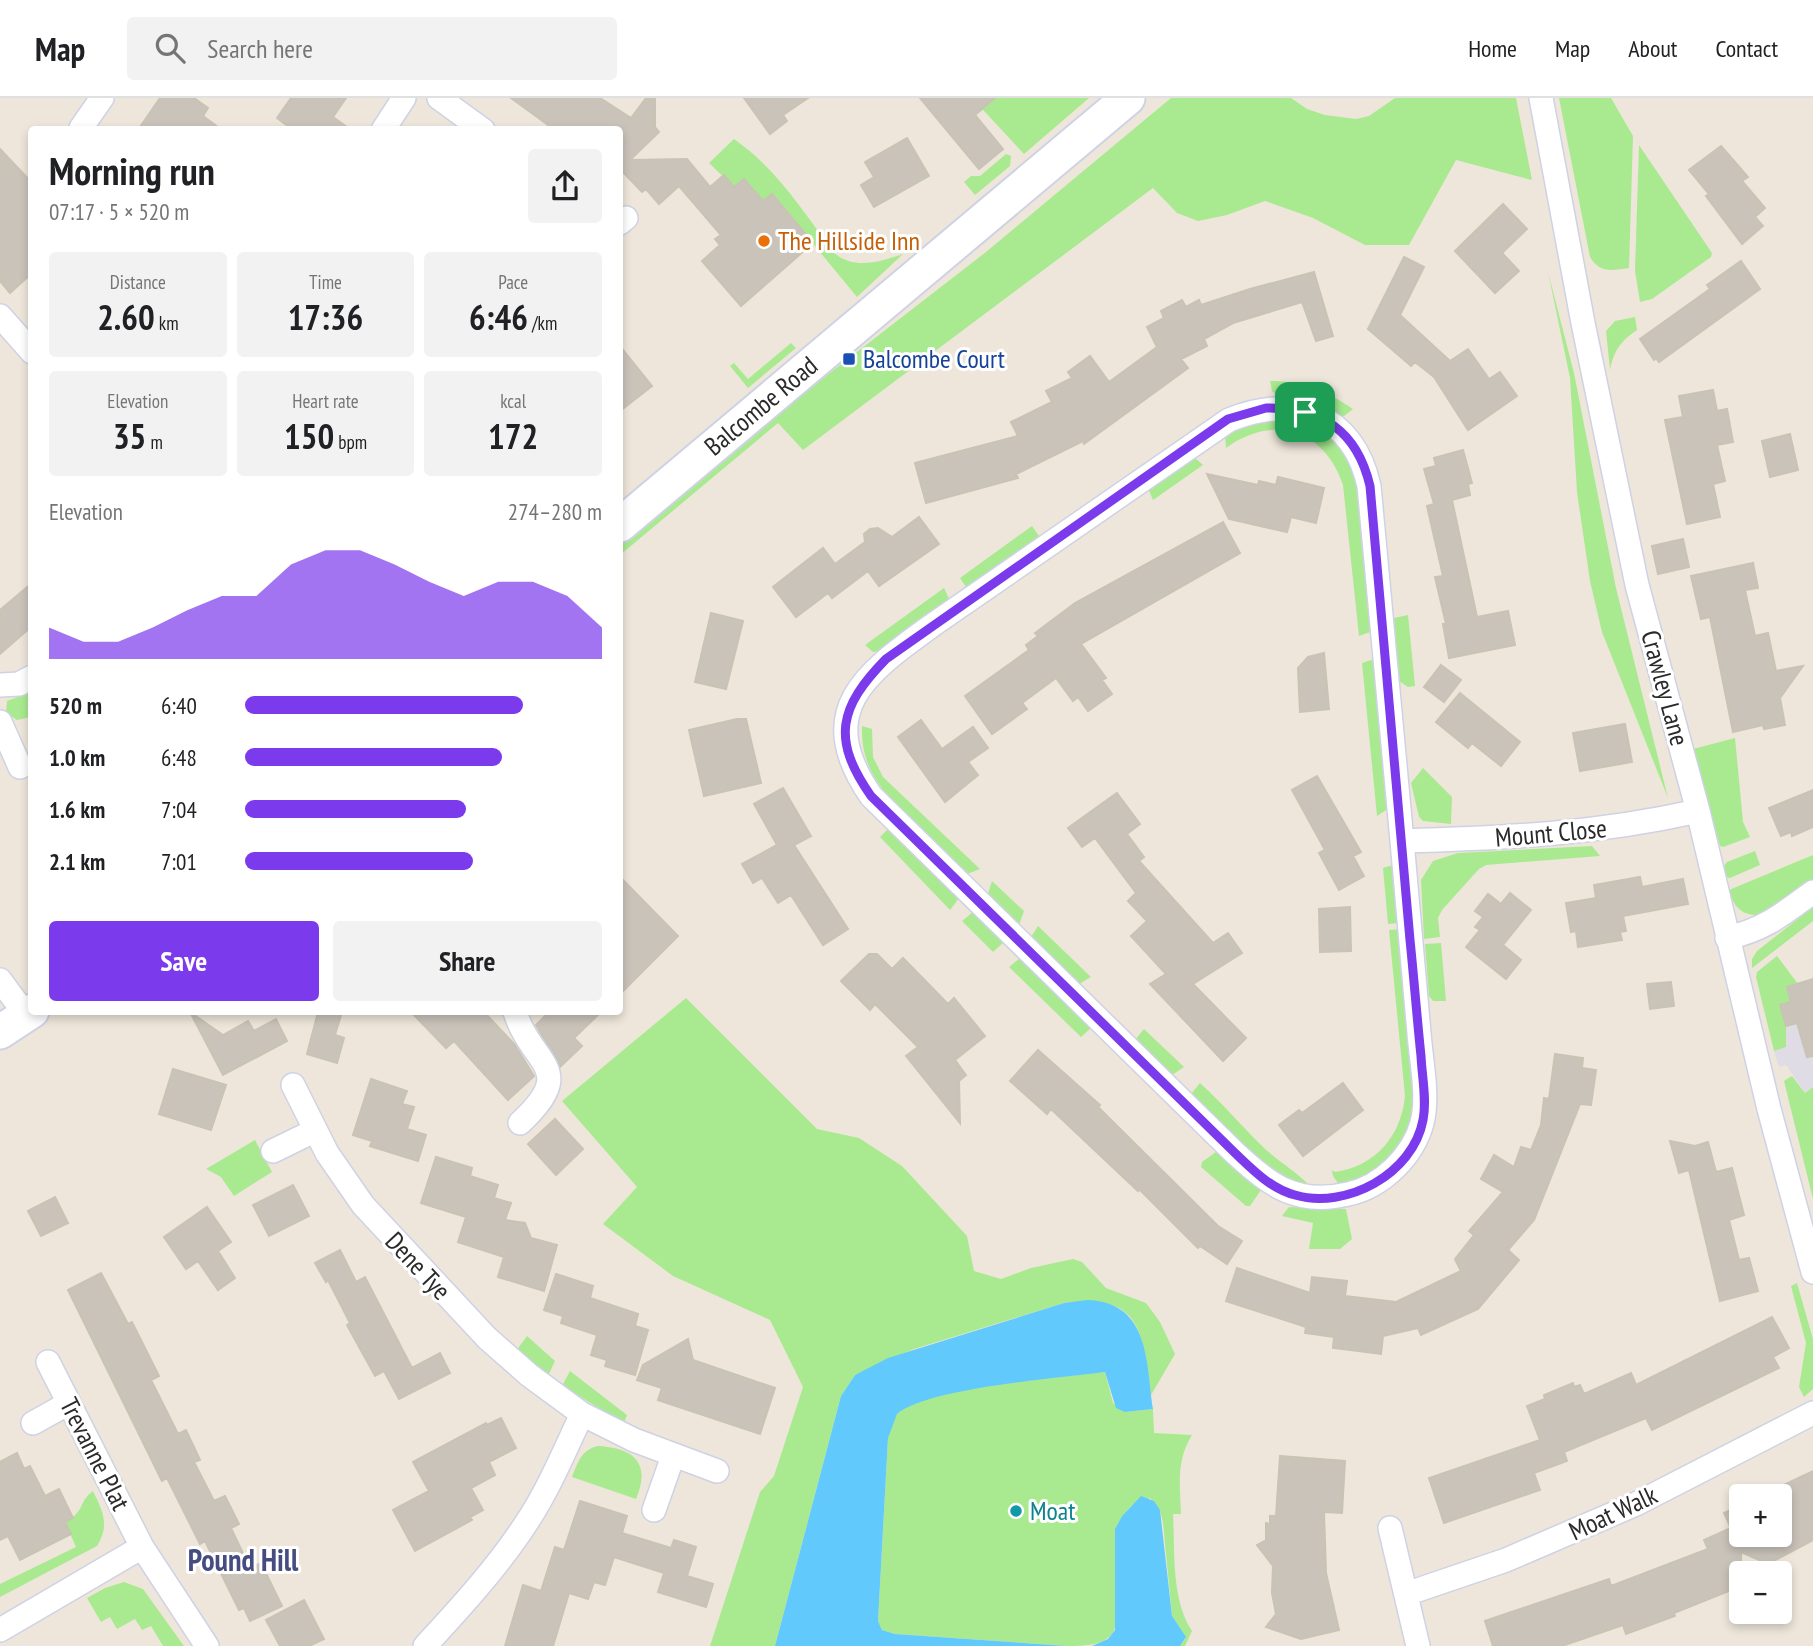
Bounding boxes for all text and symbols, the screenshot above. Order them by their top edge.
search box [127,17,617,80]
text: Map [35,27,85,70]
icon: search [151,29,189,67]
text: Search here [207,32,313,65]
text: Home [1468,33,1517,64]
text: Map [1555,33,1590,64]
text: About [1628,33,1677,64]
text: Contact [1715,33,1778,64]
text: Morning run [49,146,215,195]
button: share [528,149,602,223]
text: 07:17 · 5 × 520 m [49,197,189,226]
place label: The Hillside Inn [778,224,920,257]
marker: The Hillside Inn [756,233,772,249]
text: Distance [110,270,166,294]
text: Time [309,270,342,294]
text: Pace [498,270,528,294]
text: 2.60 [97,294,155,340]
text: 17:36 [288,294,363,340]
text: 6:46 [469,294,528,340]
text: km [155,311,179,335]
text: /km [528,311,557,335]
place label: Balcombe Court [863,342,1005,375]
street label: Balcombe Road [697,349,824,462]
marker: Balcombe Court [841,351,857,367]
pin [1275,382,1335,442]
text: Elevation [107,389,168,413]
text: Heart rate [292,389,359,413]
text: kcal [500,389,526,413]
icon: arrive [1286,393,1324,431]
text: 35 [113,413,146,459]
text: 150 [284,413,334,459]
text: 172 [488,413,538,459]
text: m [146,430,163,454]
text: bpm [334,430,367,454]
text: Elevation [49,497,123,526]
text: 274–280 m [508,497,602,526]
street label: Crawley Lane [1634,626,1697,749]
text: 520 m [49,691,102,720]
text: 6:40 [161,691,197,720]
text: 1.0 km [49,743,105,772]
text: 6:48 [161,743,197,772]
text: 1.6 km [49,795,105,824]
text: 7:04 [161,795,197,824]
street label: Mount Close [1494,811,1608,854]
text: 2.1 km [49,847,105,876]
text: 7:01 [161,847,197,876]
button: Save [49,921,319,1001]
button: Share [333,921,602,1001]
street label: Dene Tye [379,1225,458,1306]
street label: Trevanne Plat [53,1392,138,1515]
street label: Moat Walk [1563,1478,1662,1547]
map controls [1729,1484,1792,1624]
button: + [1729,1484,1792,1547]
place label: Moat [1030,1494,1075,1527]
marker: Moat [1008,1503,1024,1519]
district label: Pound Hill [188,1540,299,1579]
button: − [1729,1561,1792,1624]

